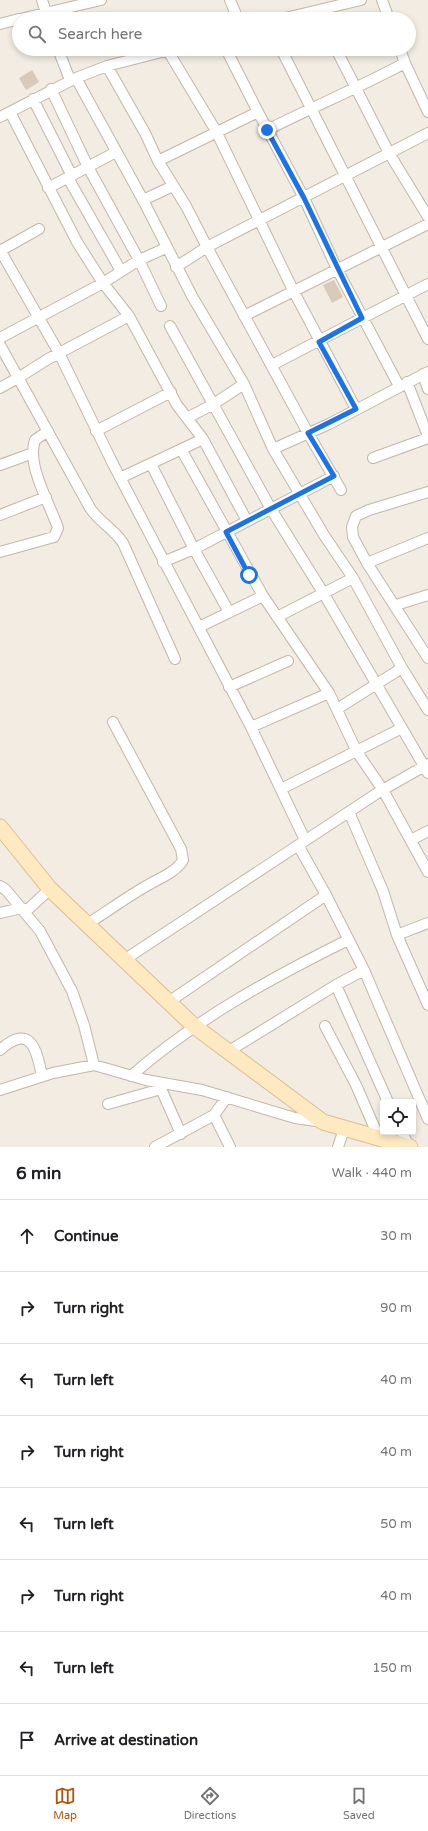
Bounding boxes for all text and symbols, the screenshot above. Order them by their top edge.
search box [12,12,416,56]
icon: search [26,23,48,45]
text: Search here [58,25,142,43]
route end [258,121,276,139]
route start [240,566,258,584]
map controls [380,1099,416,1135]
button: locate [380,1099,416,1135]
text: 6 min [16,1163,61,1184]
text: Walk · 440 m [332,1165,412,1181]
icon: ahead [16,1225,38,1247]
text: Continue [54,1227,118,1245]
text: 30 m [380,1228,412,1244]
icon: right [16,1297,38,1319]
text: Turn right [54,1299,124,1317]
text: 90 m [380,1300,412,1316]
icon: left [16,1369,38,1391]
text: Turn left [54,1371,114,1389]
text: 40 m [380,1372,412,1388]
icon: right [16,1441,38,1463]
text: Turn right [54,1443,124,1461]
text: 40 m [380,1444,412,1460]
icon: left [16,1513,38,1535]
text: Turn left [54,1515,114,1533]
text: 50 m [380,1516,412,1532]
icon: right [16,1585,38,1607]
text: Turn right [54,1587,124,1605]
text: 40 m [380,1588,412,1604]
icon: left [16,1657,38,1679]
text: Turn left [54,1659,114,1677]
text: 150 m [372,1660,412,1676]
icon: arrive [16,1729,38,1751]
text: Arrive at destination [54,1731,198,1749]
tab: Map [53,1785,77,1822]
tab: Directions [184,1785,236,1822]
tab: Saved [343,1785,375,1822]

